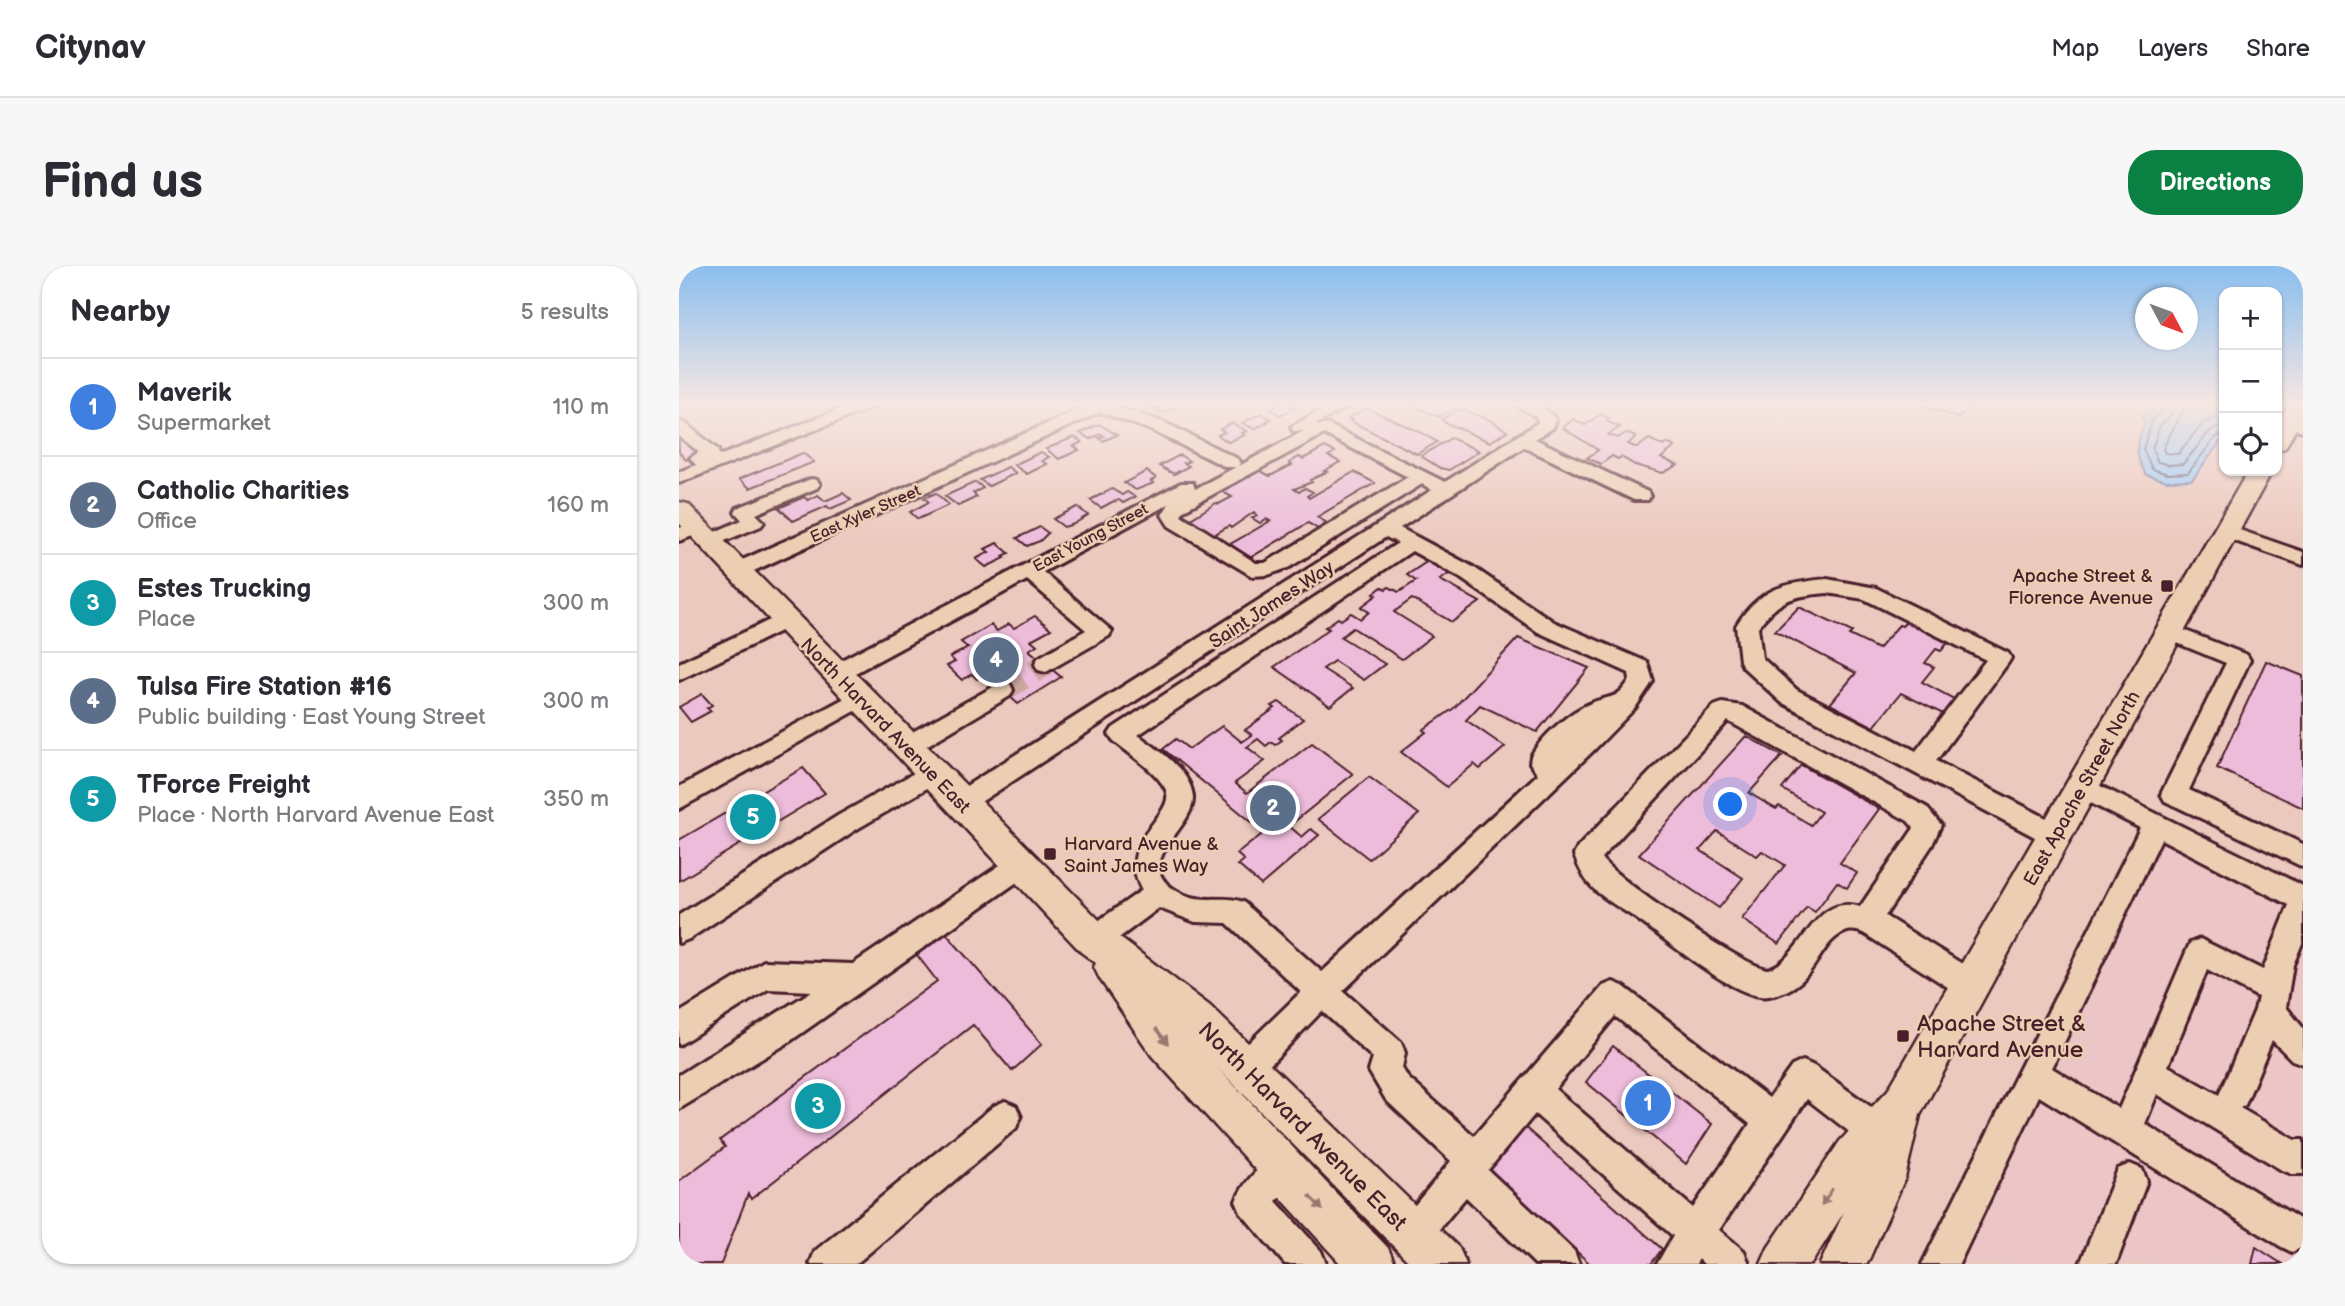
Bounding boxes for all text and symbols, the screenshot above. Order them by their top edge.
text: Citynav [35,28,146,68]
text: Map [2051,34,2099,63]
text: Layers [2137,34,2208,63]
text: Share [2246,34,2310,63]
button: Directions [2128,150,2303,215]
text: Find us [42,153,203,212]
north arrow [2135,287,2198,350]
map controls [2219,287,2282,476]
button: + [2219,287,2282,350]
text: Nearby [70,294,170,330]
text: 5 results [521,298,609,326]
button: − [2219,350,2282,413]
text: Maverik [137,378,232,409]
text: 1 [88,393,98,421]
text: 110 m [552,393,609,421]
text: Supermarket [137,409,271,437]
button: locate [2219,413,2282,476]
text: Catholic Charities [137,476,349,507]
street label: East Xyler Street [808,482,924,547]
text: 2 [86,491,100,519]
text: 160 m [547,491,609,519]
street label: East Young Street [1030,500,1152,577]
text: Office [137,507,197,535]
street label: Saint James Way [1205,556,1339,654]
place label: Apache Street & Florence Avenue [2008,565,2153,610]
text: Estes Trucking [137,574,311,605]
marker: Apache Street & Florence Avenue [2159,578,2175,594]
text: 3 [86,589,100,617]
text: 300 m [543,589,609,617]
text: Place [137,605,195,633]
street label: North Harvard Avenue East [795,634,975,819]
pin: 4 [973,634,1019,686]
text: Tulsa Fire Station #16 [137,672,392,703]
text: 4 [86,687,100,715]
text: 300 m [543,687,609,715]
street label: East Apache Street North [2019,687,2146,890]
text: Public building · East Young Street [137,703,486,731]
text: TForce Freight [137,770,310,801]
pin: 2 [1250,782,1296,834]
text: 5 [86,785,100,813]
text: 350 m [543,785,609,813]
your location [1713,787,1747,821]
pin: 5 [730,791,776,843]
text: Place · North Harvard Avenue East [137,801,494,829]
place label: Harvard Avenue & Saint James Way [1064,833,1219,878]
marker: Harvard Avenue & Saint James Way [1042,846,1058,862]
place label: Apache Street & Harvard Avenue [1917,1010,2086,1064]
street label: North Harvard Avenue East [1192,1016,1413,1237]
one-way arrow [1155,1026,1169,1045]
marker: Apache Street & Harvard Avenue [1895,1028,1911,1044]
pin: 1 [1625,1077,1671,1129]
pin: 3 [795,1080,841,1132]
one-way arrow [1820,1188,1834,1206]
one-way arrow [1307,1194,1323,1211]

